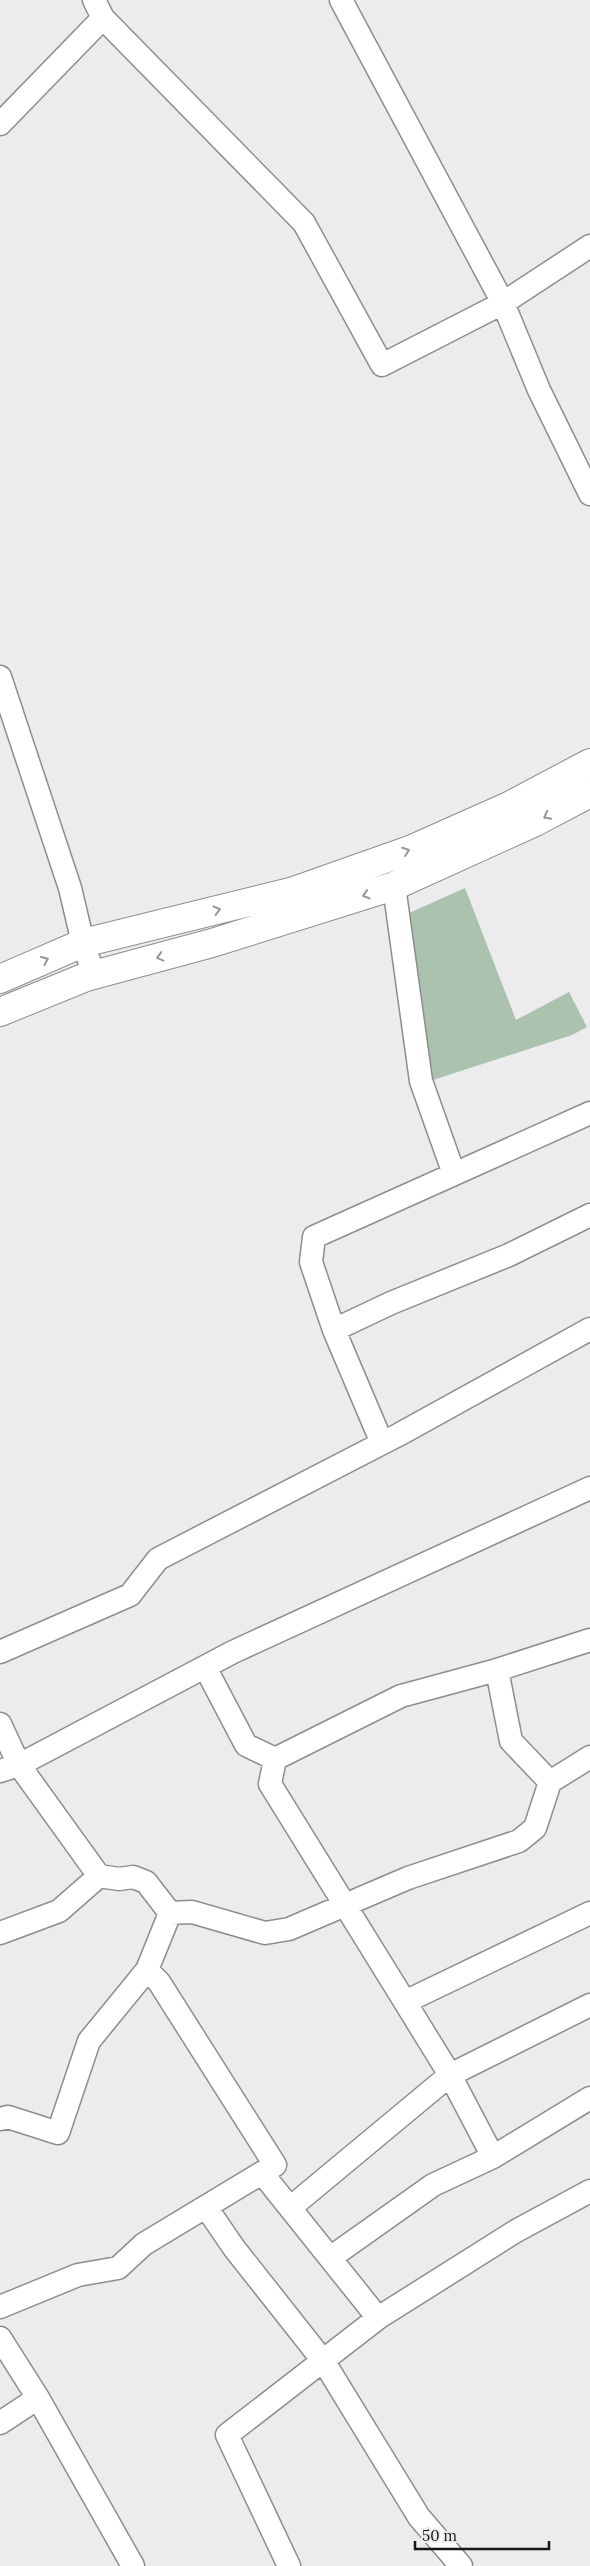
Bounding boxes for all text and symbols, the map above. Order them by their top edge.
one-way arrow [543,810,552,820]
one-way arrow [401,847,409,857]
one-way arrow [362,889,371,899]
one-way arrow [213,905,222,916]
one-way arrow [156,951,165,962]
one-way arrow [40,955,49,966]
scale bar [415,2518,549,2550]
text: 50 m [422,2526,457,2545]

